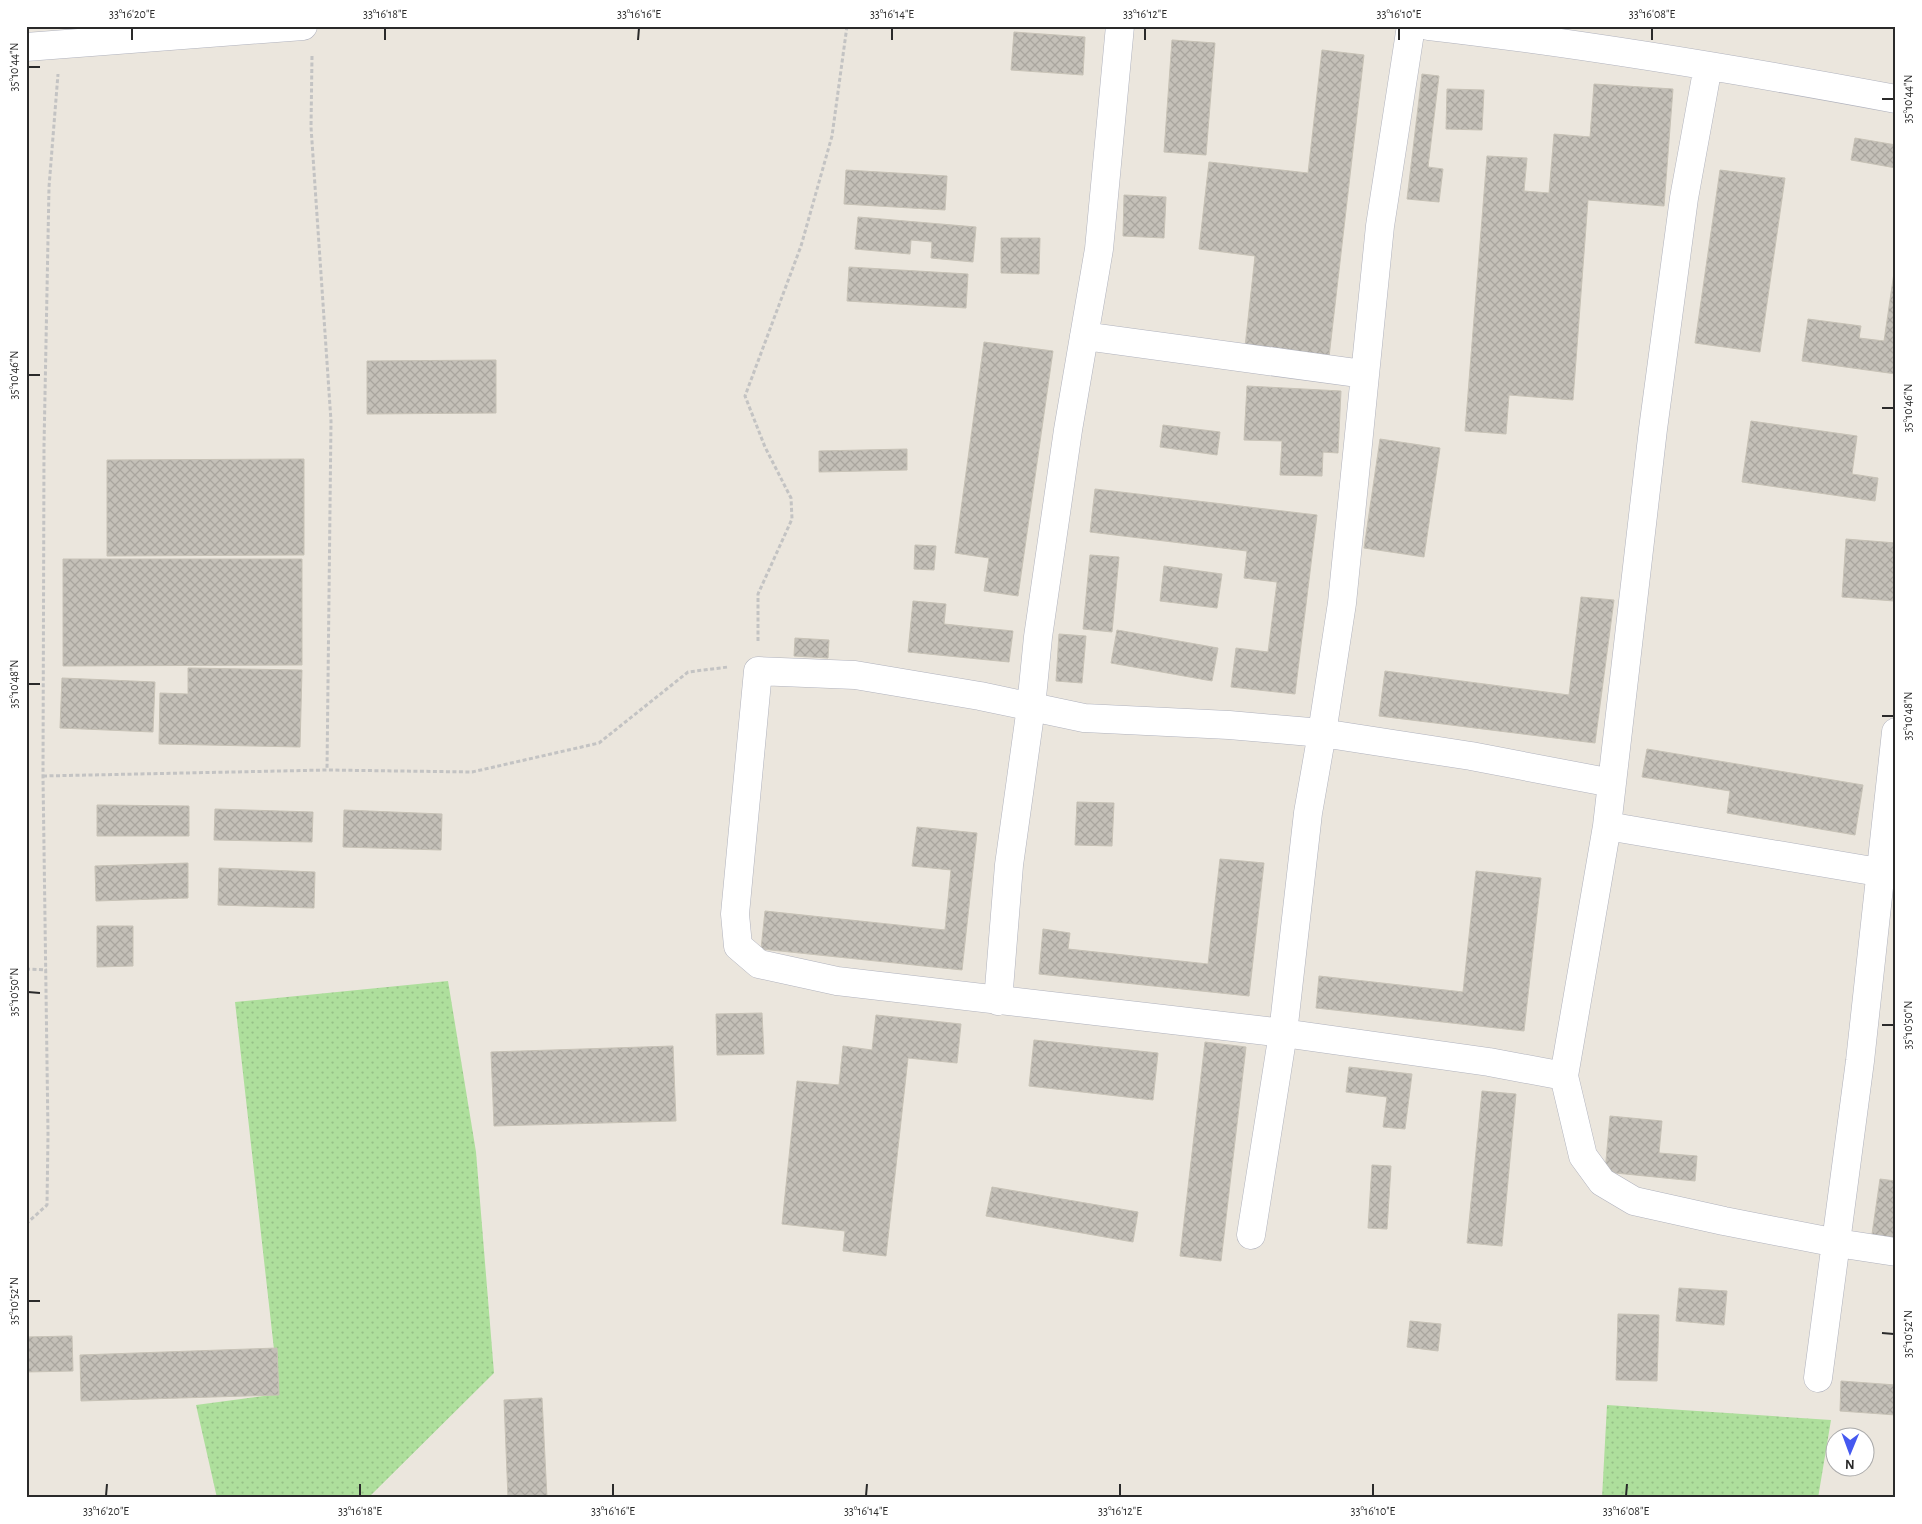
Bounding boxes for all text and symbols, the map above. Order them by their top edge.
text: 33°16'20"E [109,8,155,20]
text: 33°16'18"E [363,8,407,20]
text: 33°16'16"E [617,8,661,20]
text: 33°16'14"E [870,8,914,20]
text: 33°16'12"E [1123,8,1167,20]
text: 33°16'10"E [1377,8,1422,20]
text: 33°16'08"E [1629,8,1675,20]
text: 35°10'44"N [8,42,20,92]
text: 35°10'44"N [1902,74,1914,124]
text: 35°10'46"N [8,351,20,399]
text: 35°10'46"N [1902,384,1914,432]
text: 35°10'48"N [8,660,20,708]
text: 35°10'48"N [1902,692,1914,740]
text: 35°10'50"N [8,968,20,1016]
text: 35°10'50"N [1902,1001,1914,1049]
text: 35°10'52"N [8,1277,20,1325]
text: 35°10'52"N [1902,1310,1914,1358]
north arrow [1824,1426,1874,1476]
text: N [1845,1457,1855,1471]
text: 33°16'20"E [83,1505,129,1517]
text: 33°16'18"E [338,1505,382,1517]
text: 33°16'16"E [591,1505,635,1517]
text: 33°16'14"E [844,1505,888,1517]
text: 33°16'12"E [1098,1505,1142,1517]
text: 33°16'10"E [1351,1505,1396,1517]
text: 33°16'08"E [1603,1505,1649,1517]

